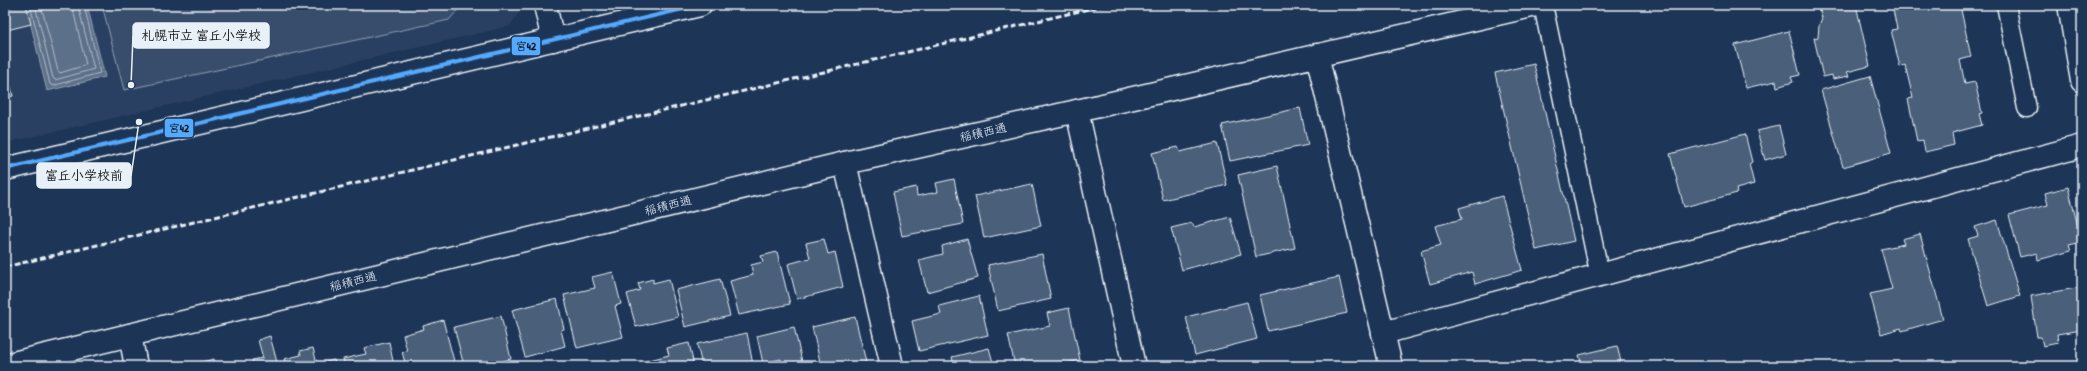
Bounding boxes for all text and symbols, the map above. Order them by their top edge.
callout: 札幌市立 富丘小学校 [133,23,269,48]
text: 札幌市立 富丘小学校 [141,26,261,44]
line badge: 宮42 [511,36,541,56]
text: 宮42 [516,39,537,53]
line badge: 宮42 [164,118,194,138]
street label: 稲積西通 [958,118,1008,146]
text: 宮42 [169,121,190,135]
callout: 富丘小学校前 [37,163,131,188]
text: 富丘小学校前 [45,166,123,184]
street label: 稲積西通 [643,191,693,219]
street label: 稲積西通 [328,267,378,295]

